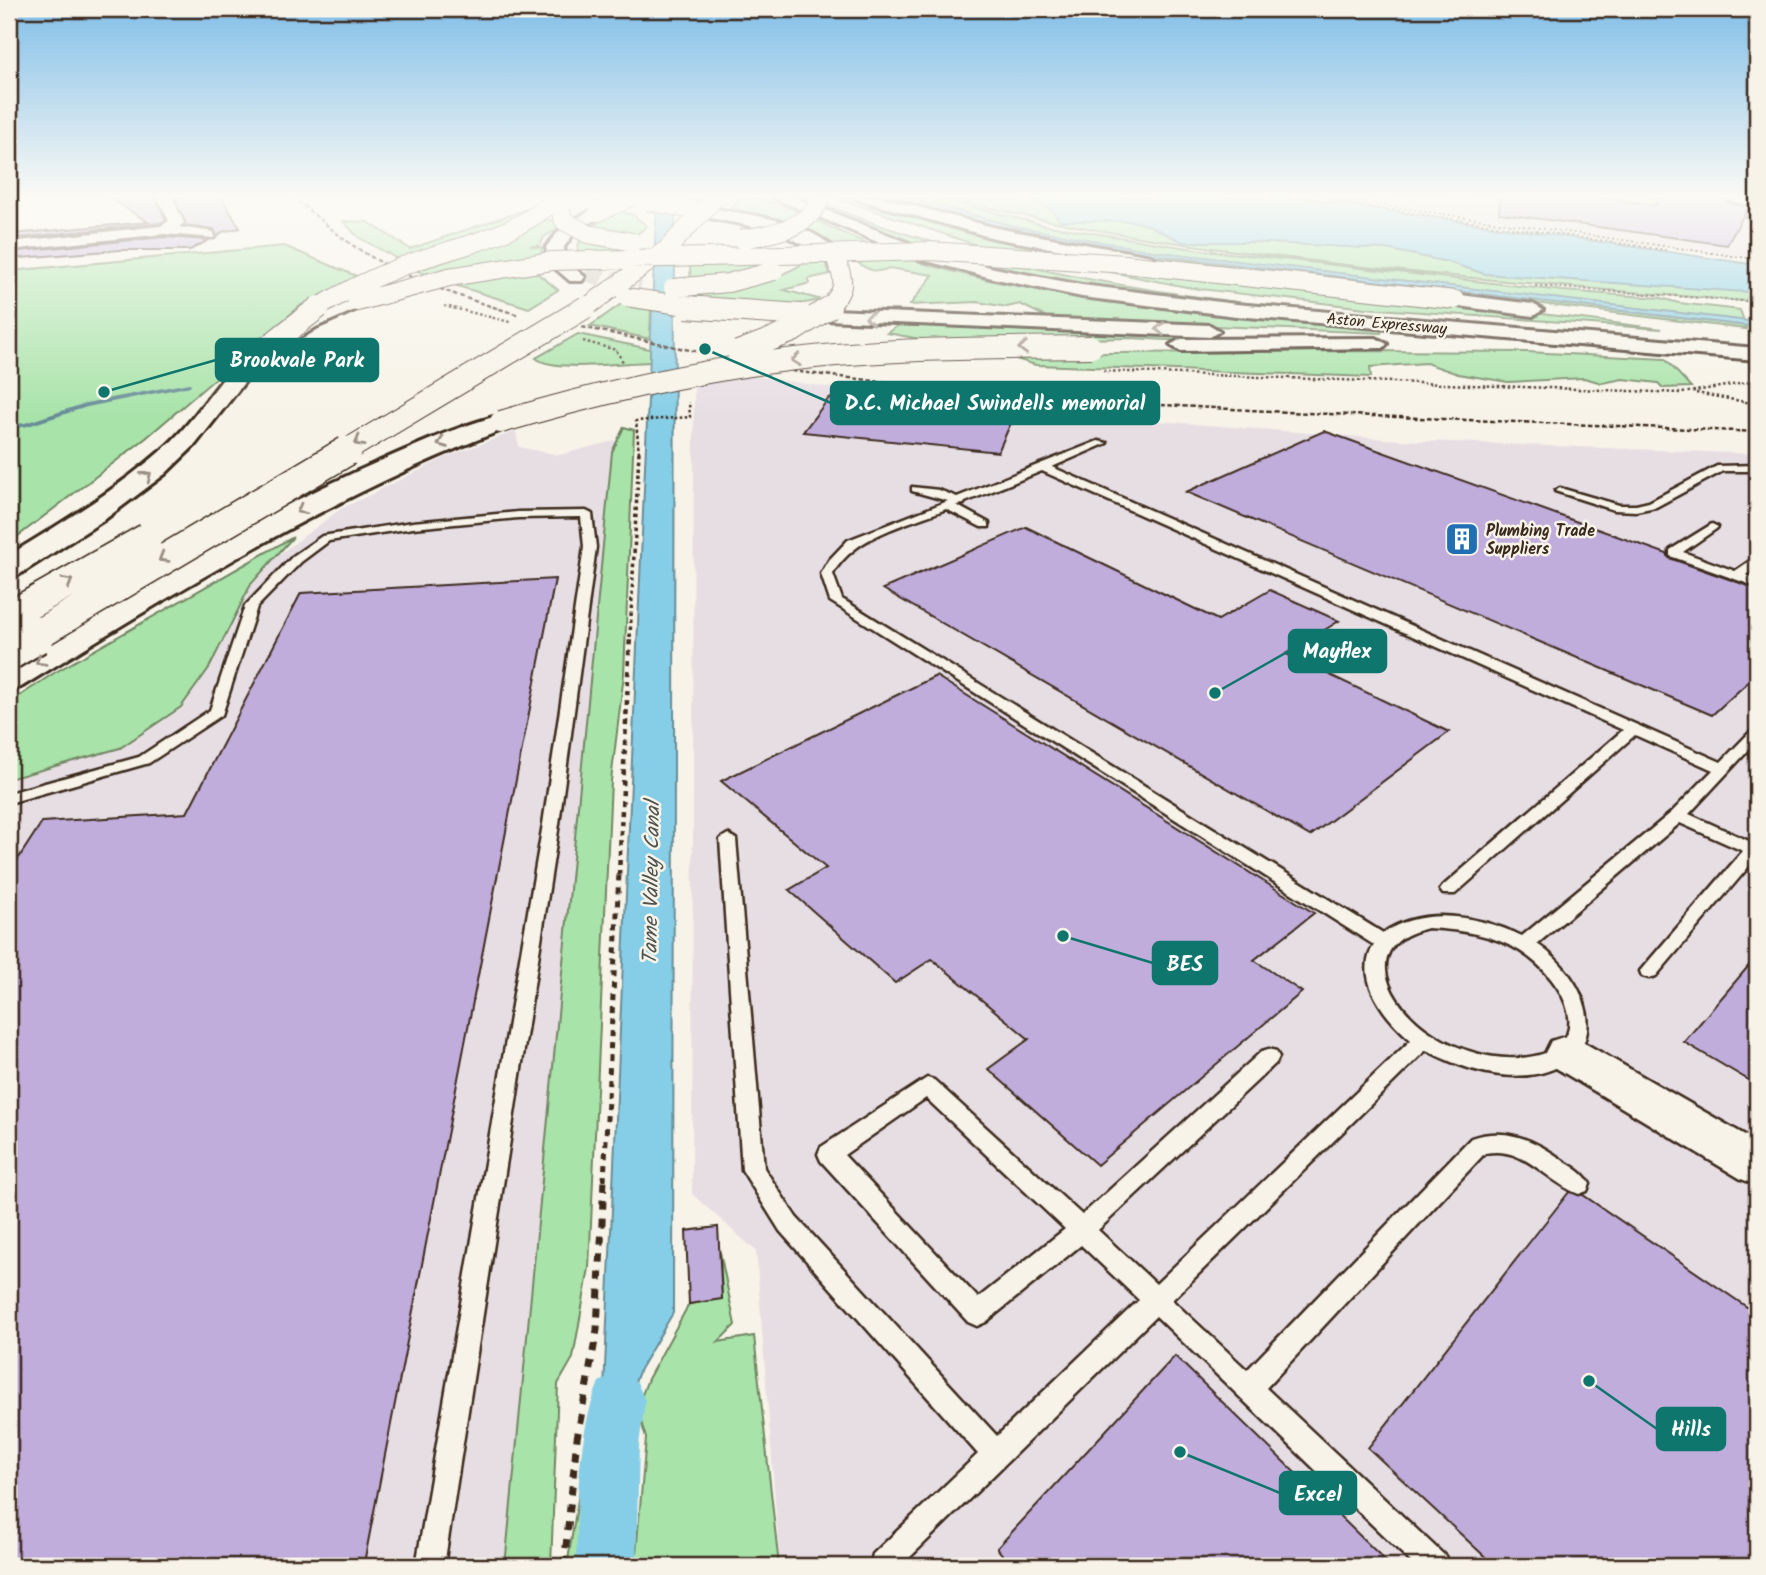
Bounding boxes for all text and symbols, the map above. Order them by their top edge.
street label: Aston Expressway [1326,307,1449,342]
one-way arrow [864,310,875,325]
one-way arrow [1154,322,1165,337]
callout: Brookvale Park [216,339,378,381]
one-way arrow [1017,340,1028,356]
text: Brookvale Park [230,345,365,378]
one-way arrow [790,352,802,367]
callout: D.C. Michael Swindells memorial [831,382,1159,424]
text: D.C. Michael Swindells memorial [845,388,1146,421]
one-way arrow [353,434,366,447]
one-way arrow [436,434,448,448]
one-way arrow [139,471,151,484]
one-way arrow [296,502,308,515]
place label: Plumbing Trade Suppliers [1486,519,1595,562]
building icon: Plumbing Trade Suppliers [1443,520,1481,558]
one-way arrow [157,550,170,563]
one-way arrow [60,577,73,590]
callout: Mayflex [1289,630,1386,672]
text: Mayflex [1303,636,1372,669]
one-way arrow [35,652,48,665]
water label: Tame Valley Canal [635,797,670,965]
callout: BES [1153,942,1217,984]
text: BES [1167,949,1204,982]
callout: Hills [1657,1408,1725,1450]
text: Hills [1671,1414,1711,1447]
callout: Excel [1280,1472,1356,1514]
text: Excel [1294,1479,1342,1512]

